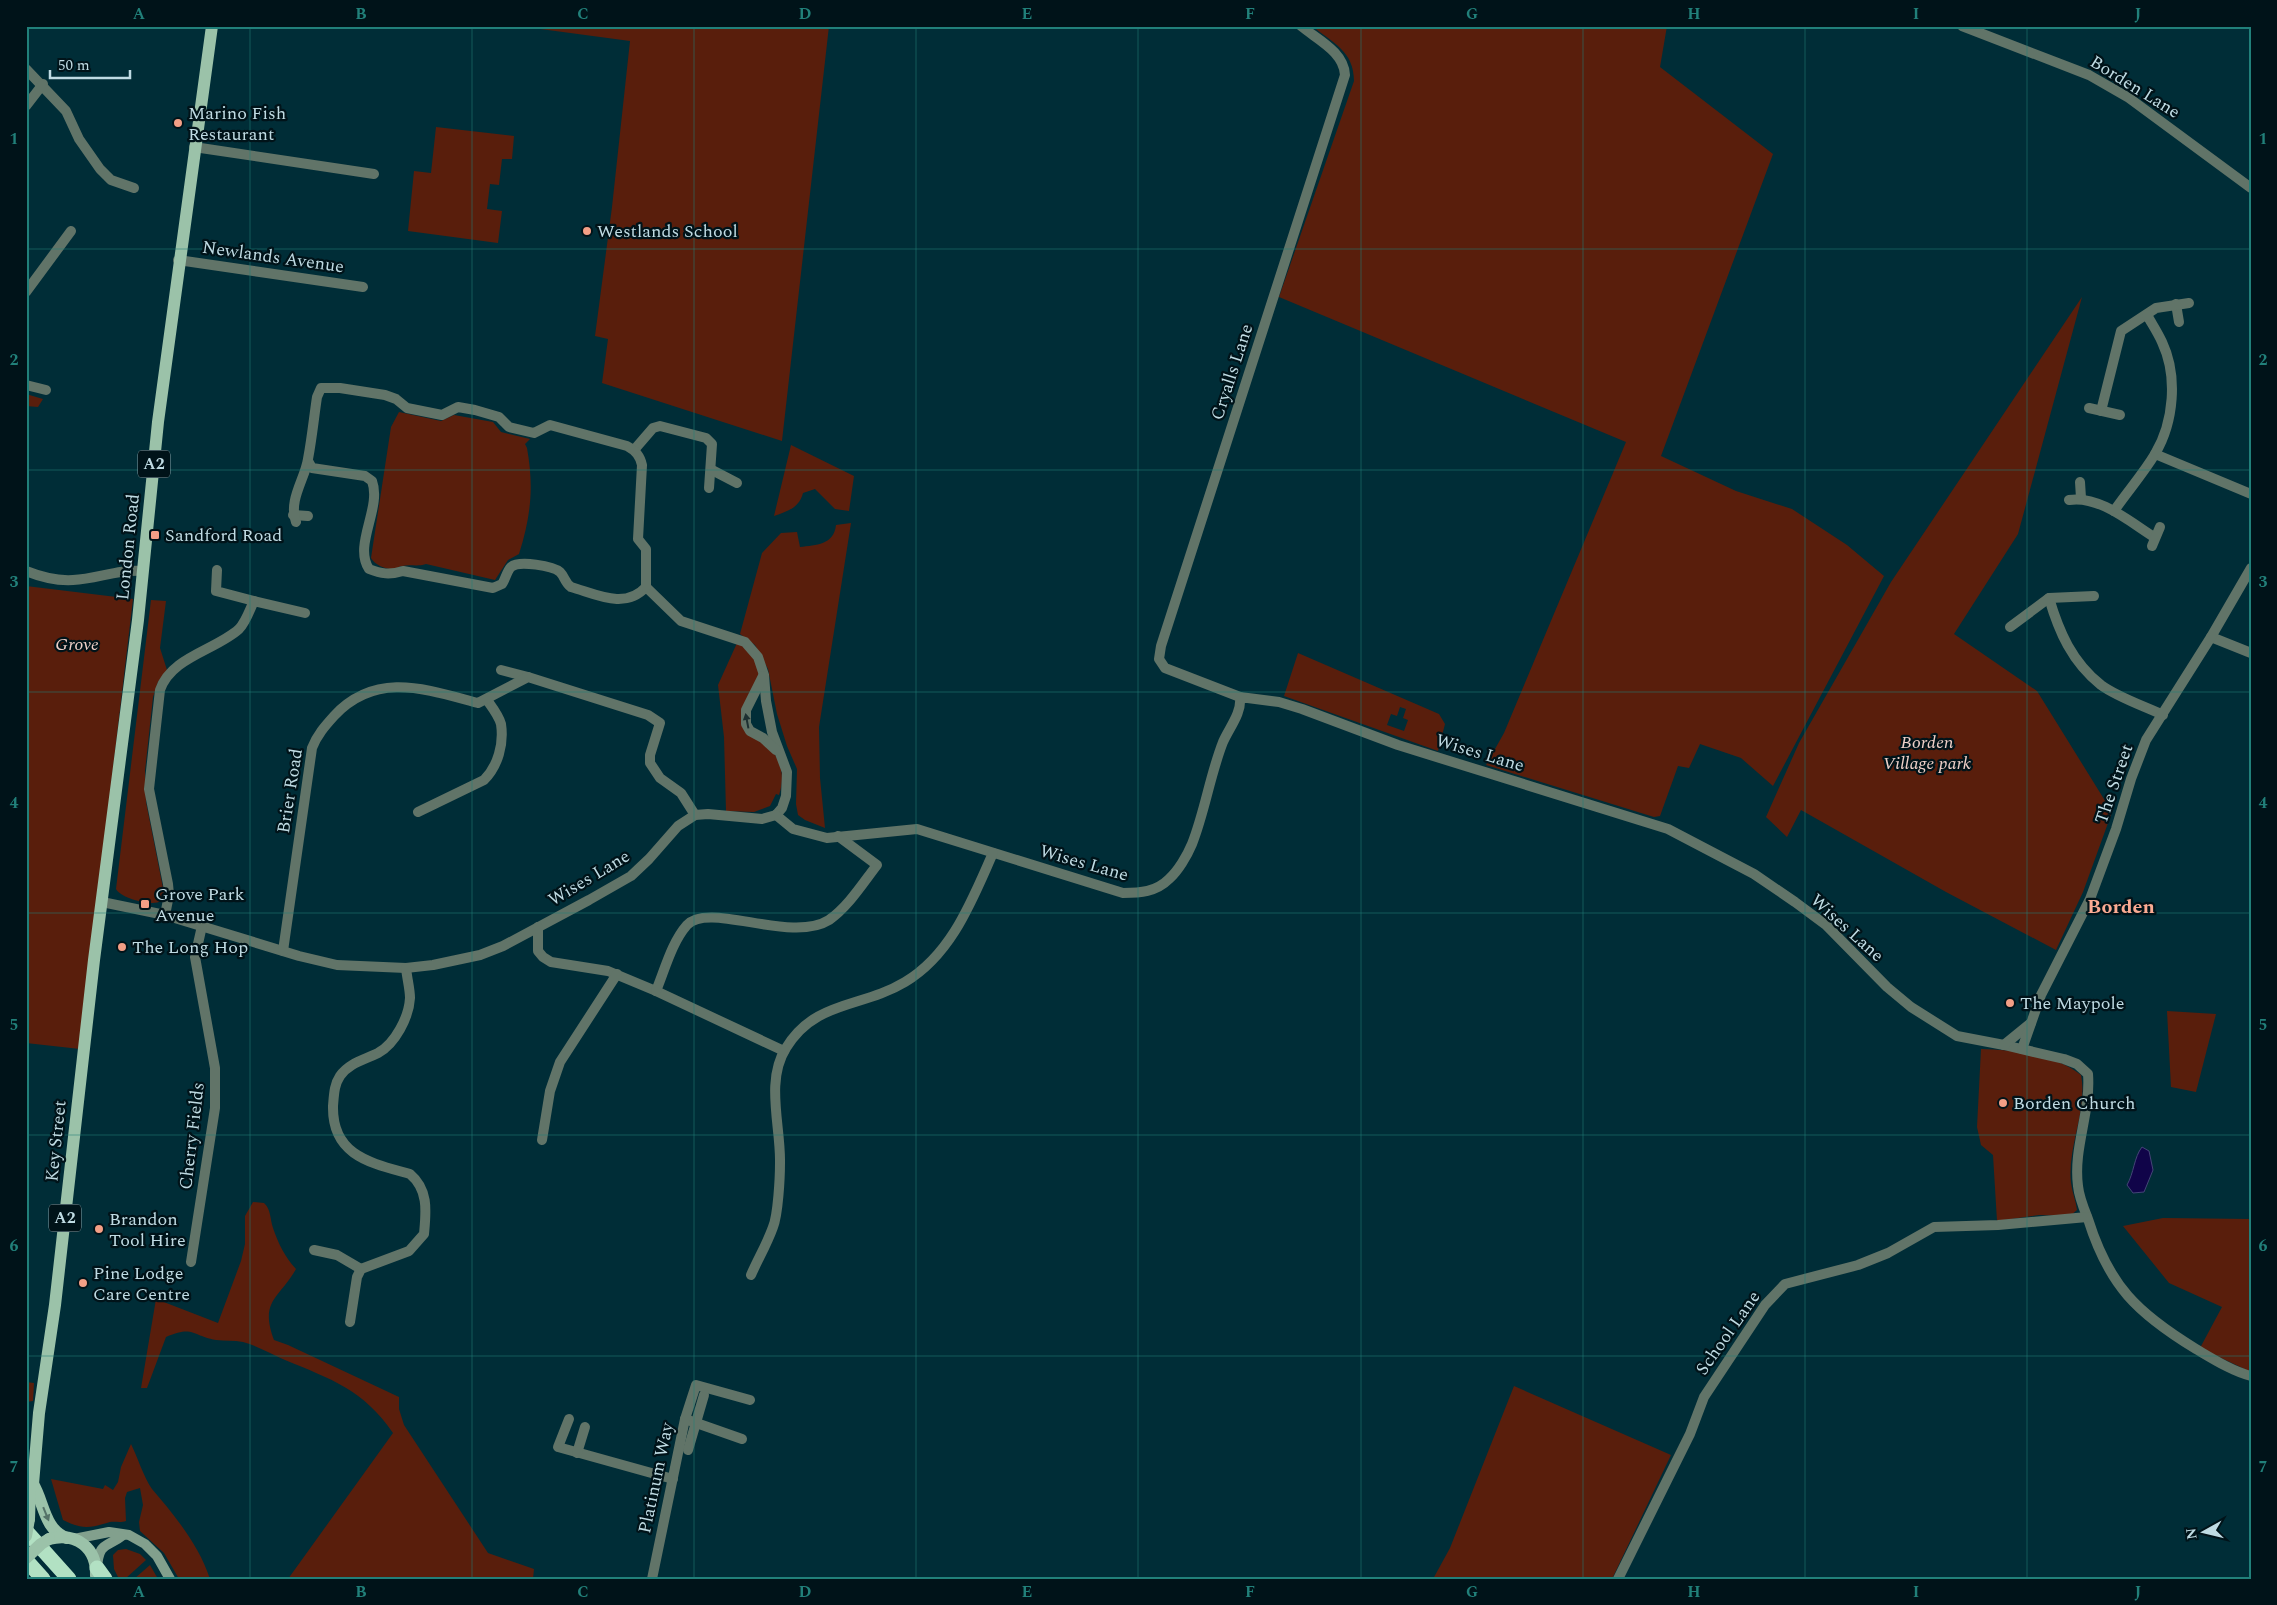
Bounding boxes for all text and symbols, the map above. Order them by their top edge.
text: A [133,2,146,26]
text: B [355,2,367,26]
text: C [577,2,589,26]
text: D [799,2,812,26]
text: E [1022,2,1032,26]
text: F [1245,2,1255,26]
text: G [1466,2,1478,26]
text: H [1687,2,1701,26]
text: I [1913,2,1919,26]
text: J [2135,2,2142,26]
scale bar [50,48,130,80]
street label: Borden Lane [2085,49,2185,125]
text: 50 m [58,54,90,77]
place label: Marino Fish Restaurant [188,100,286,148]
marker: Marino Fish Restaurant [172,117,184,129]
text: 1 [10,127,18,151]
text: 1 [2259,127,2267,151]
place label: Westlands School [597,218,738,245]
marker: Westlands School [581,225,593,237]
street label: Newlands Avenue [200,234,346,280]
street label: Cryalls Lane [1204,320,1260,424]
text: 2 [10,348,19,372]
text: 2 [2259,348,2268,372]
road number: A2 [138,450,170,478]
street label: London Road [109,492,147,602]
place label: Sandford Road [165,522,282,549]
marker: Sandford Road [149,529,161,541]
text: 3 [10,570,19,594]
text: 3 [2259,570,2268,594]
park label: Grove [55,631,99,658]
one-way arrow [743,712,751,728]
street label: Wises Lane [1432,727,1528,779]
park label: Borden Village park [1883,729,1972,777]
street label: The Street [2088,740,2140,828]
street label: Brier Road [270,747,310,835]
text: 4 [10,791,19,815]
text: 4 [2259,791,2268,815]
street label: Wises Lane [1036,837,1132,889]
street label: Wises Lane [543,843,635,913]
place label: Grove Park Avenue [155,881,245,929]
street label: Wises Lane [1804,887,1890,969]
district label: Borden [2087,892,2155,922]
marker: Grove Park Avenue [139,898,151,910]
place label: The Long Hop [132,934,248,961]
marker: The Long Hop [116,941,128,953]
place label: The Maypole [2020,990,2124,1017]
marker: The Maypole [2004,997,2016,1009]
text: 5 [10,1013,18,1037]
text: 5 [2259,1013,2267,1037]
street label: Cherry Fields [172,1081,212,1191]
place label: Borden Church [2013,1090,2136,1117]
marker: Borden Church [1997,1097,2009,1109]
street label: Key Street [38,1099,74,1183]
road number: A2 [49,1204,81,1232]
place label: Brandon Tool Hire [109,1206,186,1254]
marker: Brandon Tool Hire [93,1223,105,1235]
text: 6 [10,1234,19,1258]
text: 6 [2259,1234,2268,1258]
place label: Pine Lodge Care Centre [93,1260,190,1308]
marker: Pine Lodge Care Centre [77,1277,89,1289]
street label: School Lane [1689,1285,1767,1381]
street label: Platinum Way [631,1419,681,1536]
text: 7 [10,1455,19,1479]
text: 7 [2259,1455,2268,1479]
one-way arrow [42,1507,50,1522]
north arrow [2180,1508,2230,1558]
text: N [2180,1527,2203,1541]
text: A [133,1580,146,1604]
text: B [355,1580,367,1604]
text: C [577,1580,589,1604]
text: D [799,1580,812,1604]
text: E [1022,1580,1032,1604]
text: F [1245,1580,1255,1604]
text: G [1466,1580,1478,1604]
text: H [1687,1580,1701,1604]
text: I [1913,1580,1919,1604]
text: J [2135,1580,2142,1604]

